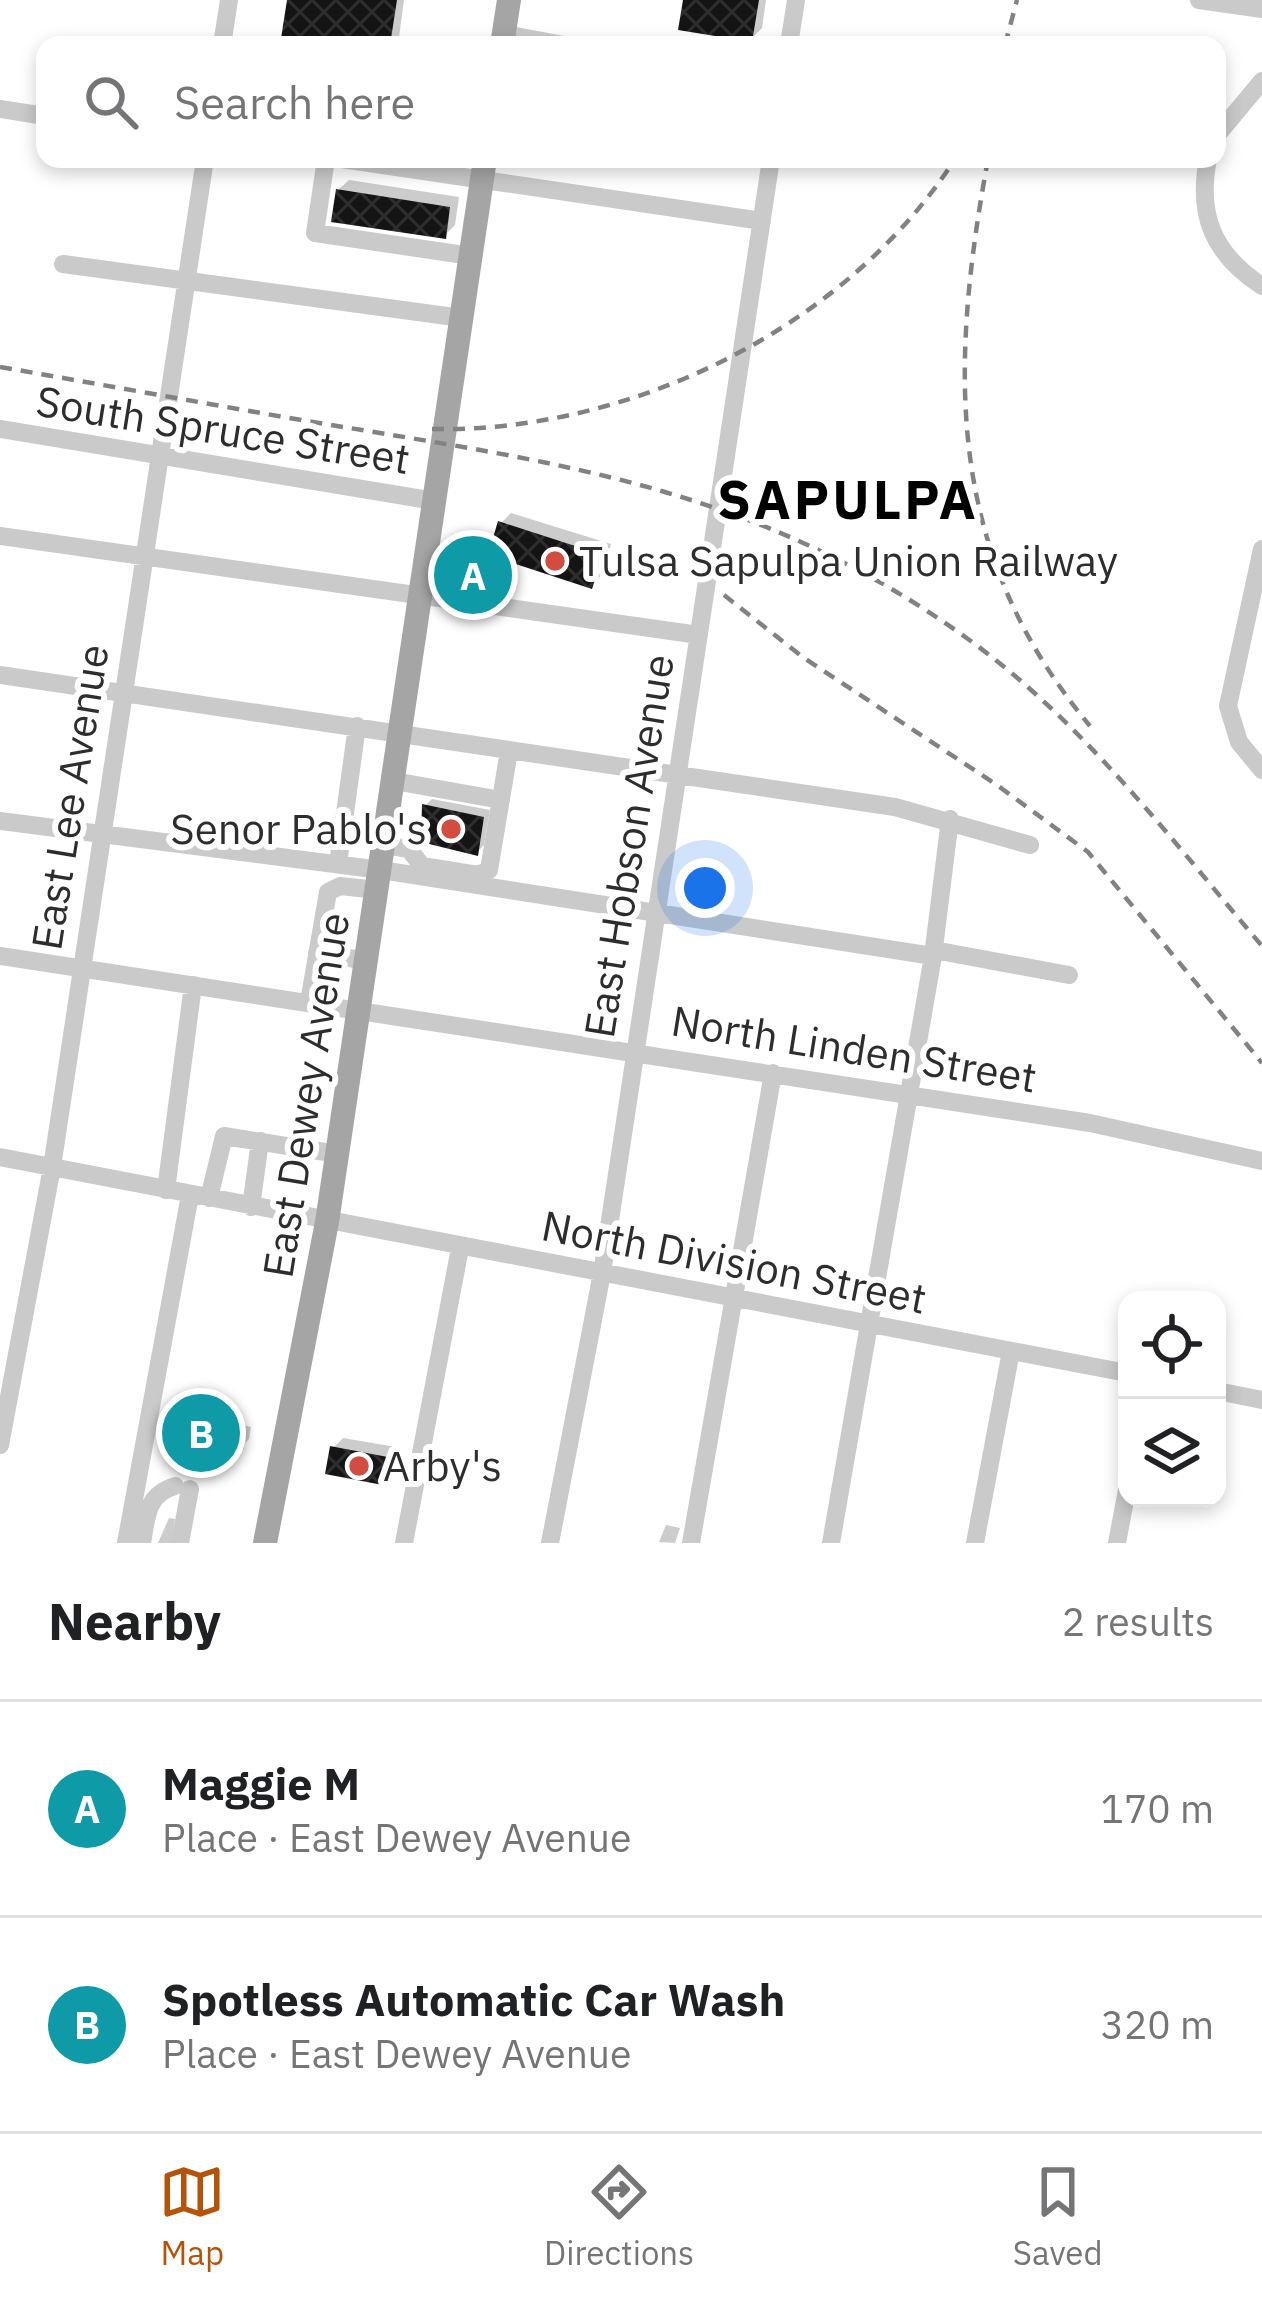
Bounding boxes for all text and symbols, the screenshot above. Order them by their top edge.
search box [36,36,1226,168]
icon: search [78,69,144,135]
text: Search here [174,73,415,131]
street label: South Spruce Street [32,373,414,486]
district label: SAPULPA [717,464,979,534]
pin: A [434,530,512,620]
place label: Tulsa Sapulpa Union Railway [579,533,1118,588]
marker: Tulsa Sapulpa Union Railway [542,548,568,574]
street label: East Lee Avenue [18,640,121,954]
street label: East Hobson Avenue [571,650,686,1041]
place label: Senor Pablo's [170,801,427,856]
marker: Senor Pablo's [438,816,464,842]
your location [675,858,735,918]
street label: East Dewey Avenue [250,909,362,1281]
street label: North Linden Street [667,992,1041,1105]
street label: North Division Street [537,1197,931,1326]
map controls [1118,1291,1226,1507]
button: locate [1118,1291,1226,1399]
pin: B [162,1388,240,1478]
button: layers [1118,1399,1226,1507]
place label: Arby's [383,1438,502,1493]
marker: Arby's [346,1453,372,1479]
text: Nearby [48,1588,221,1654]
text: 2 results [1062,1596,1214,1647]
text: Maggie M [162,1754,360,1812]
text: A [74,1783,100,1834]
text: 170 m [1101,1783,1214,1834]
text: Place · East Dewey Avenue [162,1812,631,1863]
text: Spotless Automatic Car Wash [162,1970,785,2028]
text: B [74,1999,100,2050]
text: 320 m [1101,1999,1214,2050]
text: Place · East Dewey Avenue [162,2028,631,2079]
tab: Map [159,2159,225,2274]
tab: Directions [544,2159,694,2274]
tab: Saved [1013,2159,1103,2274]

